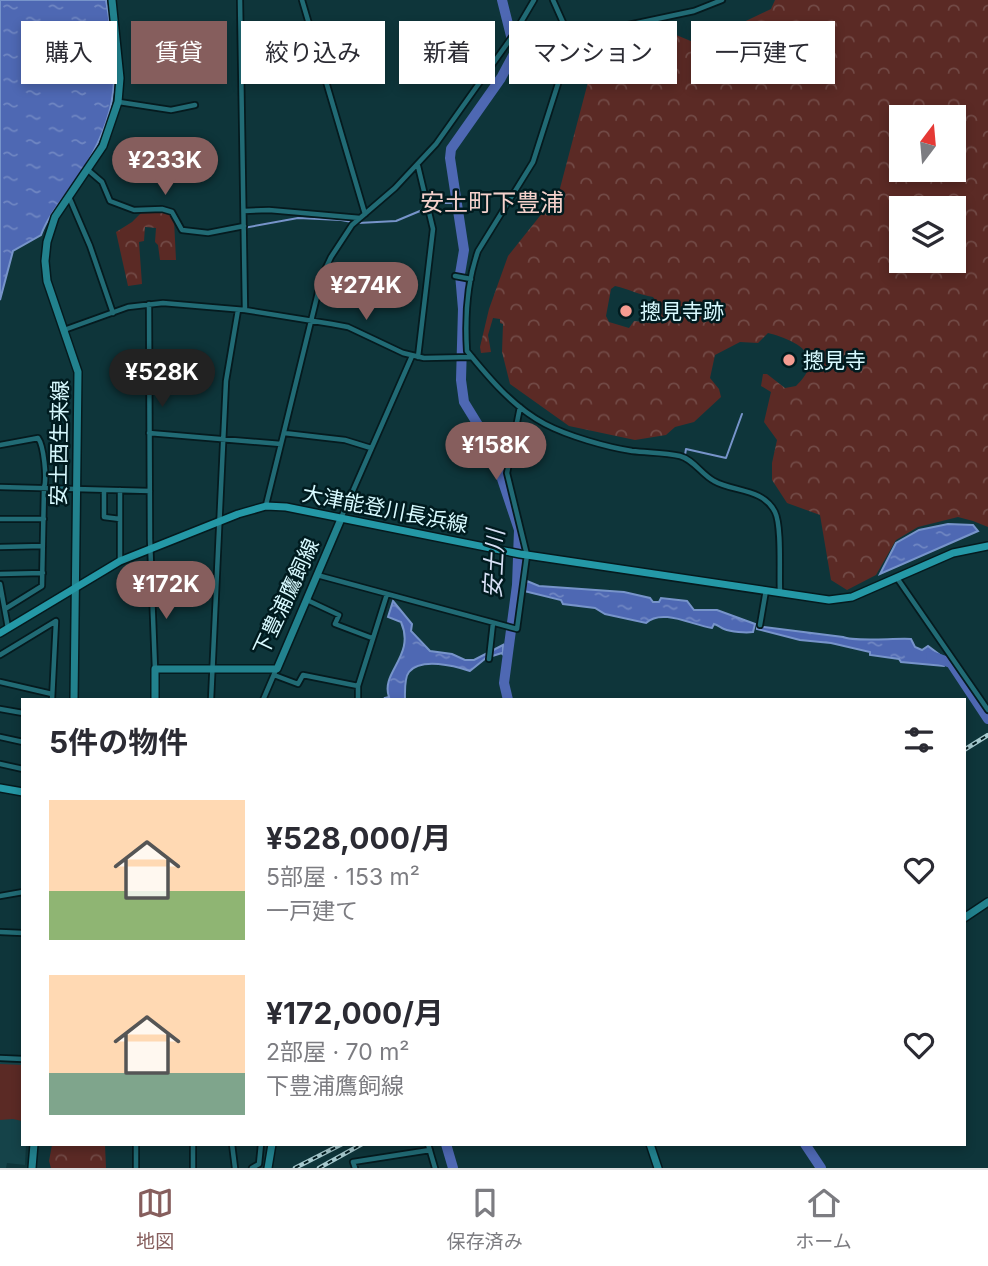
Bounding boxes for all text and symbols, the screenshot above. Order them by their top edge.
chip: 購入 [21,21,117,84]
chip: 賃貸 [131,21,227,84]
chip: 絞り込み [241,21,385,84]
chip: 新着 [399,21,495,84]
chip: マンション [509,21,677,84]
chip: 一戸建て [691,21,835,84]
north arrow [889,105,966,182]
map controls [889,105,966,273]
pin: ¥233K [116,138,214,197]
text: ¥233K [128,146,202,174]
district label: 安土町下豊浦 [420,188,564,217]
button: layers [889,196,966,273]
pin: ¥274K [317,262,415,322]
text: ¥274K [330,271,402,299]
place label: 摠見寺跡 [640,299,724,324]
marker: 摠見寺跡 [618,303,634,319]
place label: 摠見寺 [803,348,866,373]
pin: ¥528K [113,350,211,409]
marker: 摠見寺 [781,352,797,368]
text: ¥528K [125,358,199,386]
street label: 安土西生来線 [45,380,73,506]
pin: ¥158K [447,422,545,482]
text: ¥158K [461,431,531,459]
street label: 大津能登川長浜線 [300,481,470,537]
water label: 安土川 [478,526,510,599]
street label: 下豊浦鷹飼線 [248,535,324,659]
pin: ¥172K [117,562,215,621]
text: ¥172K [132,570,200,598]
icon: filters [900,721,938,759]
text: 5件の物件 [49,724,188,760]
text: ¥528,000/月 [266,820,452,856]
icon: home [105,828,189,912]
icon: heart [900,851,938,889]
text: 5部屋 · 153 m² [266,863,420,891]
text: 一戸建て [266,897,358,925]
text: ¥172,000/月 [266,995,444,1031]
icon: home [105,1003,189,1087]
icon: heart [900,1026,938,1064]
text: 2部屋 · 70 m² [266,1038,410,1066]
text: 下豊浦鷹飼線 [266,1072,404,1100]
tab: 地図 [136,1184,174,1253]
tab: 保存済み [447,1184,523,1253]
tab: ホーム [795,1184,852,1253]

